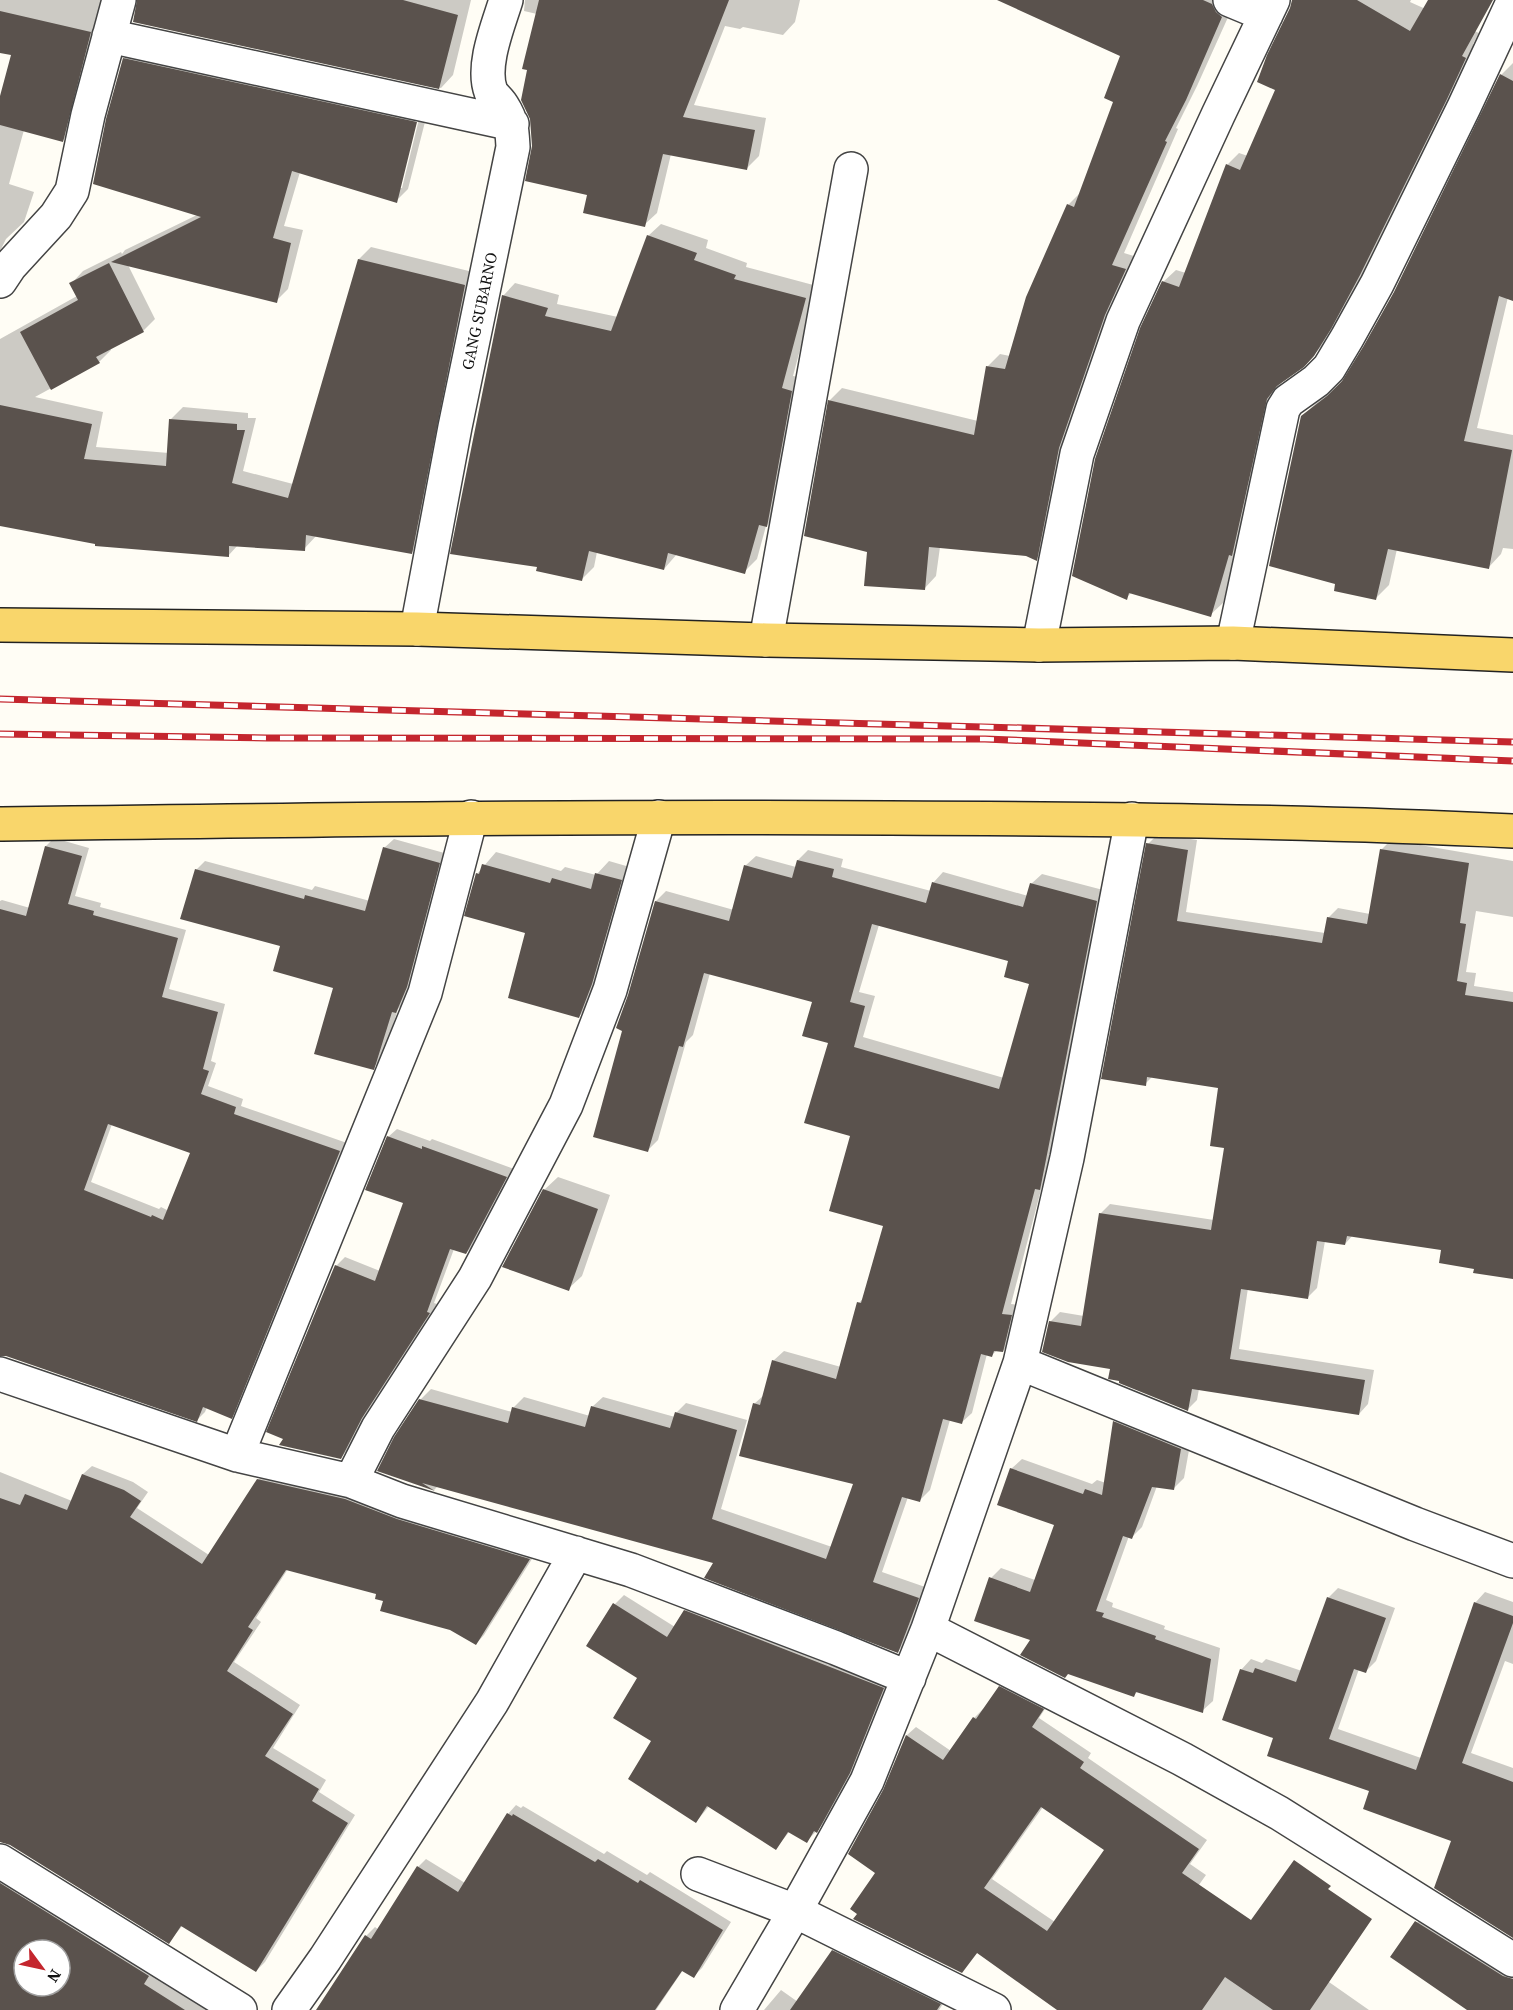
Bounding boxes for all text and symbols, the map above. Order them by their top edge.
street label: GANG SUBARNO [456,250,502,372]
north arrow [12,1938,72,1998]
text: N [42,1965,67,1987]

